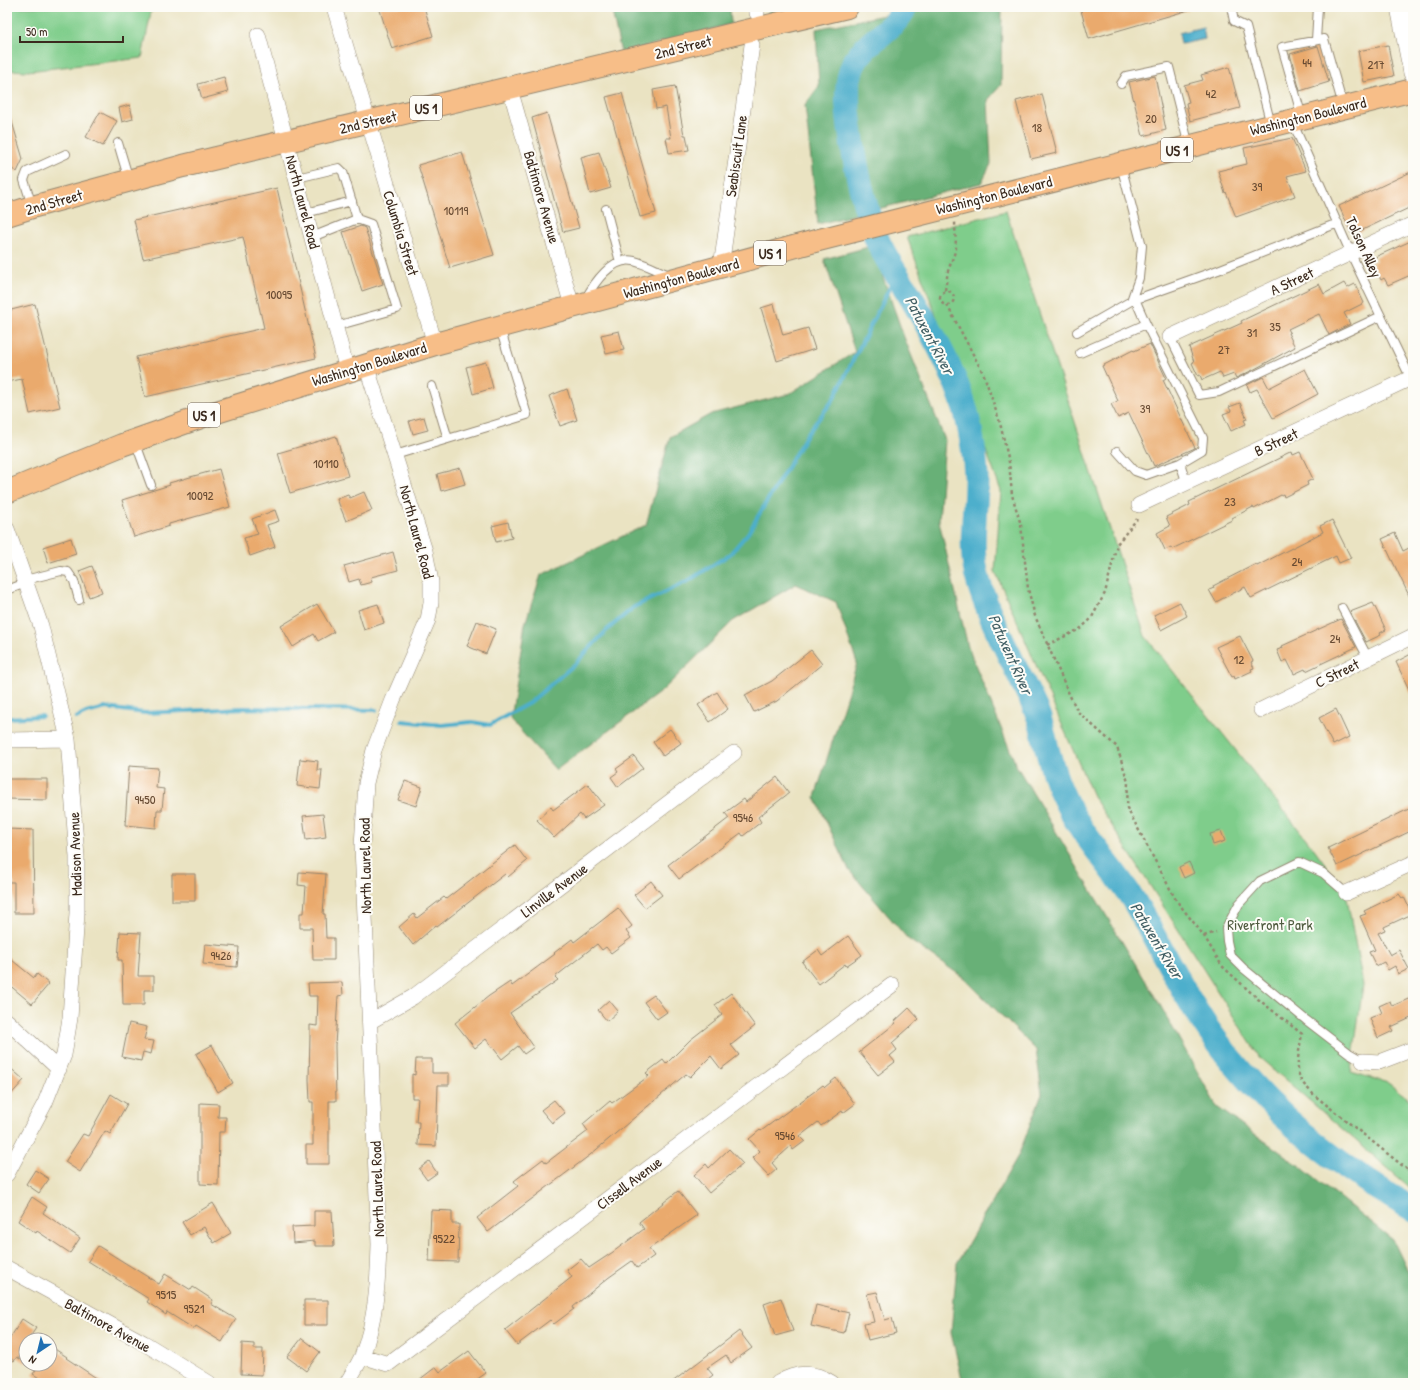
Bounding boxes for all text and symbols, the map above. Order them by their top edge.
scale bar [20,18,123,44]
text: 50 m [26,23,47,40]
street label: 2nd Street [652,30,714,64]
house number: 44 [1302,53,1312,71]
house number: 217 [1367,55,1385,73]
house number: 42 [1206,84,1216,102]
street label: Washington Boulevard [1248,91,1368,141]
road number: US 1 [410,96,442,120]
street label: 2nd Street [337,105,399,139]
house number: 20 [1145,109,1157,127]
street label: Seabiscuit Lane [720,114,752,198]
house number: 18 [1032,118,1043,136]
road number: US 1 [1161,138,1193,162]
street label: Baltimore Avenue [519,148,565,246]
street label: North Laurel Road [280,153,326,251]
street label: Washington Boulevard [934,170,1054,220]
house number: 39 [1252,177,1263,195]
street label: 2nd Street [23,184,86,220]
street label: Columbia Street [378,188,424,279]
house number: 10119 [444,201,469,219]
street label: Tolson Alley [1341,213,1387,281]
road number: US 1 [754,241,786,265]
street label: Washington Boulevard [621,252,741,303]
street label: A Street [1267,261,1318,300]
house number: 10095 [266,285,293,303]
water label: Patuxent River [900,292,961,380]
house number: 35 [1269,317,1281,335]
house number: 31 [1247,323,1258,341]
street label: Washington Boulevard [309,337,429,391]
house number: 27 [1218,340,1230,358]
house number: 39 [1140,399,1151,417]
road number: US 1 [188,403,220,427]
street label: B Street [1251,422,1302,461]
house number: 10110 [313,454,339,472]
street label: North Laurel Road [394,483,440,581]
house number: 10092 [186,486,214,504]
house number: 23 [1224,492,1236,510]
house number: 24 [1292,552,1303,570]
water label: Patuxent River [984,610,1039,699]
house number: 24 [1330,629,1341,647]
house number: 12 [1234,650,1244,668]
street label: C Street [1311,653,1363,693]
house number: 9450 [135,790,156,808]
house number: 9546 [733,808,753,826]
street label: Madison Avenue [63,812,87,896]
street label: North Laurel Road [354,818,376,914]
street label: Linville Avenue [516,858,592,922]
water label: Patuxent River [1126,898,1189,984]
park label: Riverfront Park [1227,914,1313,935]
house number: 9426 [211,946,231,964]
house number: 9546 [775,1126,795,1144]
street label: North Laurel Road [365,1141,389,1237]
street label: Cissell Avenue [592,1151,666,1215]
house number: 9522 [433,1229,455,1247]
house number: 9515 [156,1285,177,1303]
street label: Baltimore Avenue [61,1293,155,1357]
house number: 9521 [183,1299,205,1317]
north arrow [18,1332,58,1372]
text: N [26,1353,39,1368]

